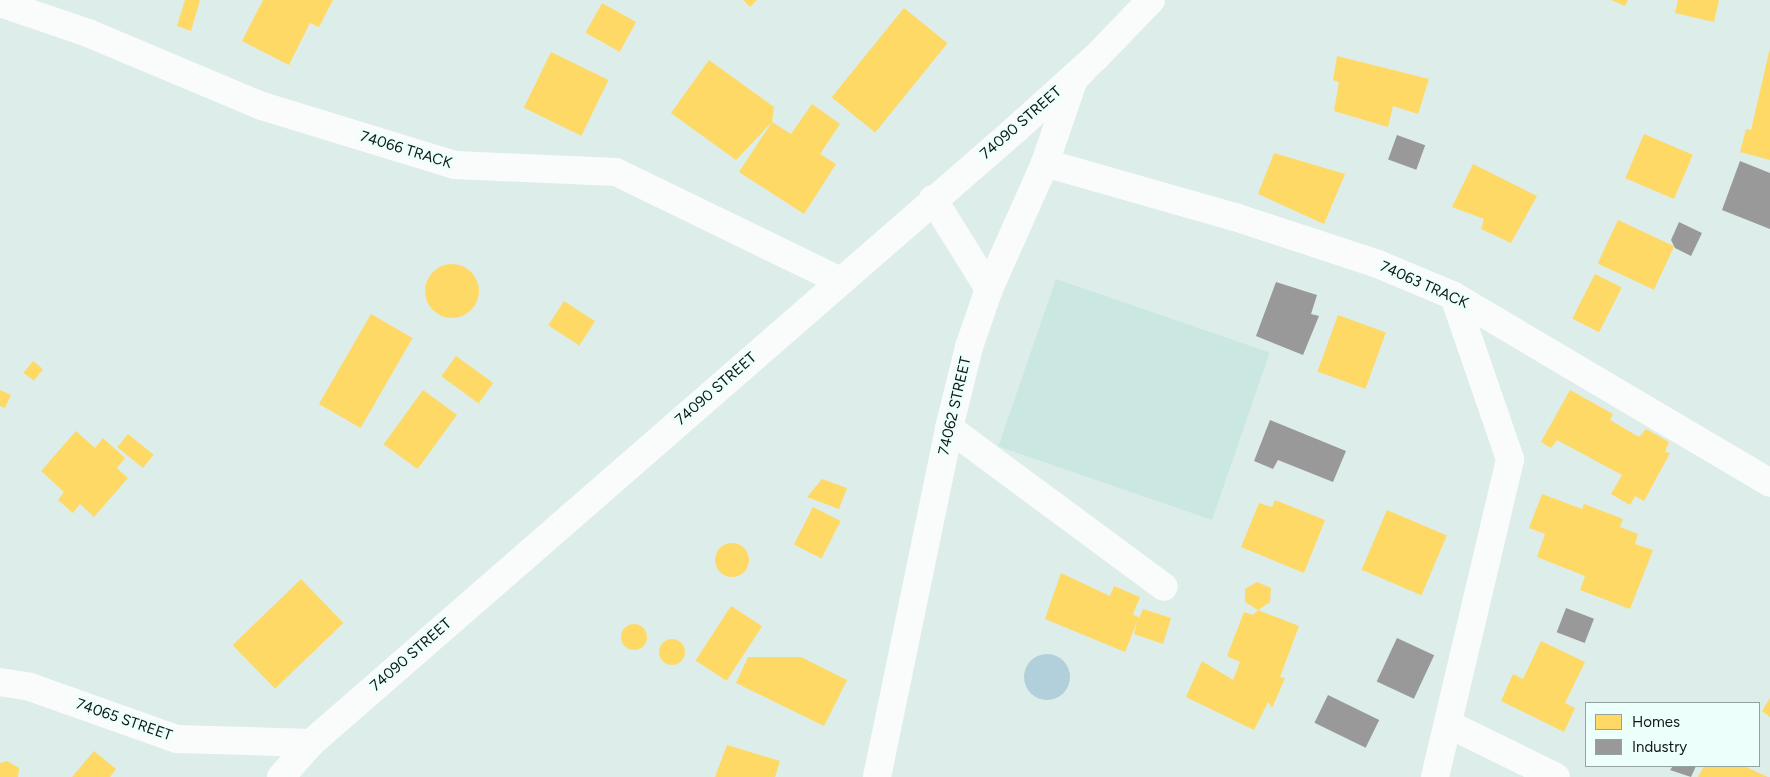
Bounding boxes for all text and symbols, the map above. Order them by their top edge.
street label: 74090 STREET [977,83,1065,163]
street label: 74066 TRACK [358,127,454,173]
street label: 74063 TRACK [1377,257,1471,313]
street label: 74090 STREET [672,349,760,429]
street label: 74062 STREET [935,355,975,457]
street label: 74090 STREET [367,615,455,695]
street label: 74065 STREET [73,695,175,745]
legend [1585,702,1760,767]
text: Homes [1632,713,1680,731]
text: Industry [1632,738,1687,756]

